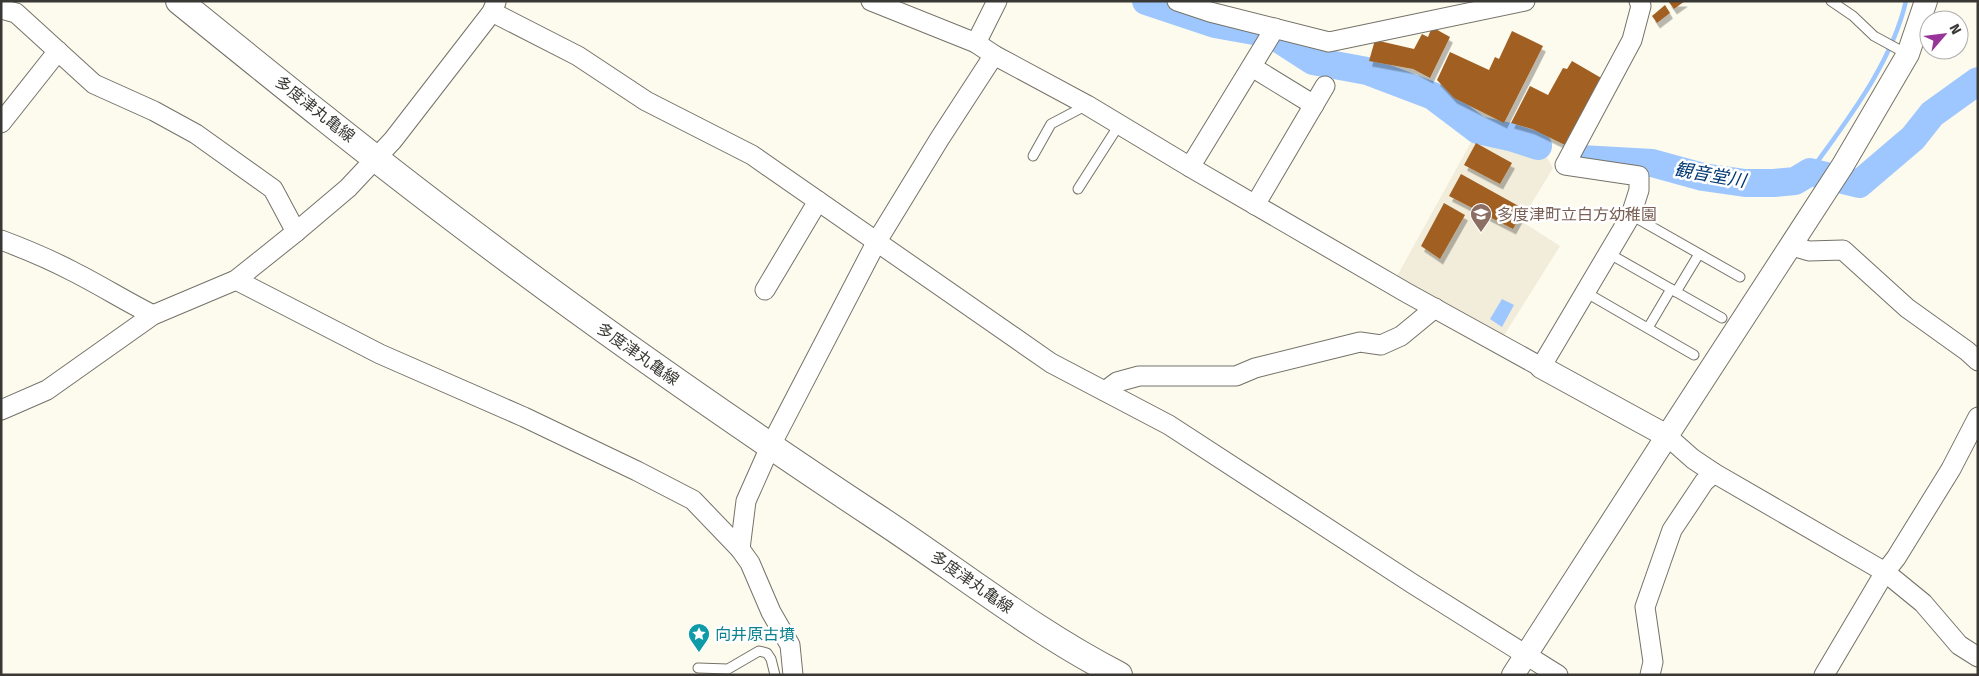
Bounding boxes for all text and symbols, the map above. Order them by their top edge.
north arrow [1919,10,1969,60]
text: N [1945,21,1965,37]
street label: 多度津丸亀線 [271,72,359,146]
water label: 観音堂川 [1673,158,1749,192]
school or university icon: 多度津町立白方幼稚園 [1469,202,1493,233]
place label: 多度津町立白方幼稚園 [1497,205,1657,224]
street label: 多度津丸亀線 [593,319,683,389]
street label: 多度津丸亀線 [927,547,1017,617]
place icon: 向井原古墳 [687,622,711,653]
place label: 向井原古墳 [715,625,795,644]

